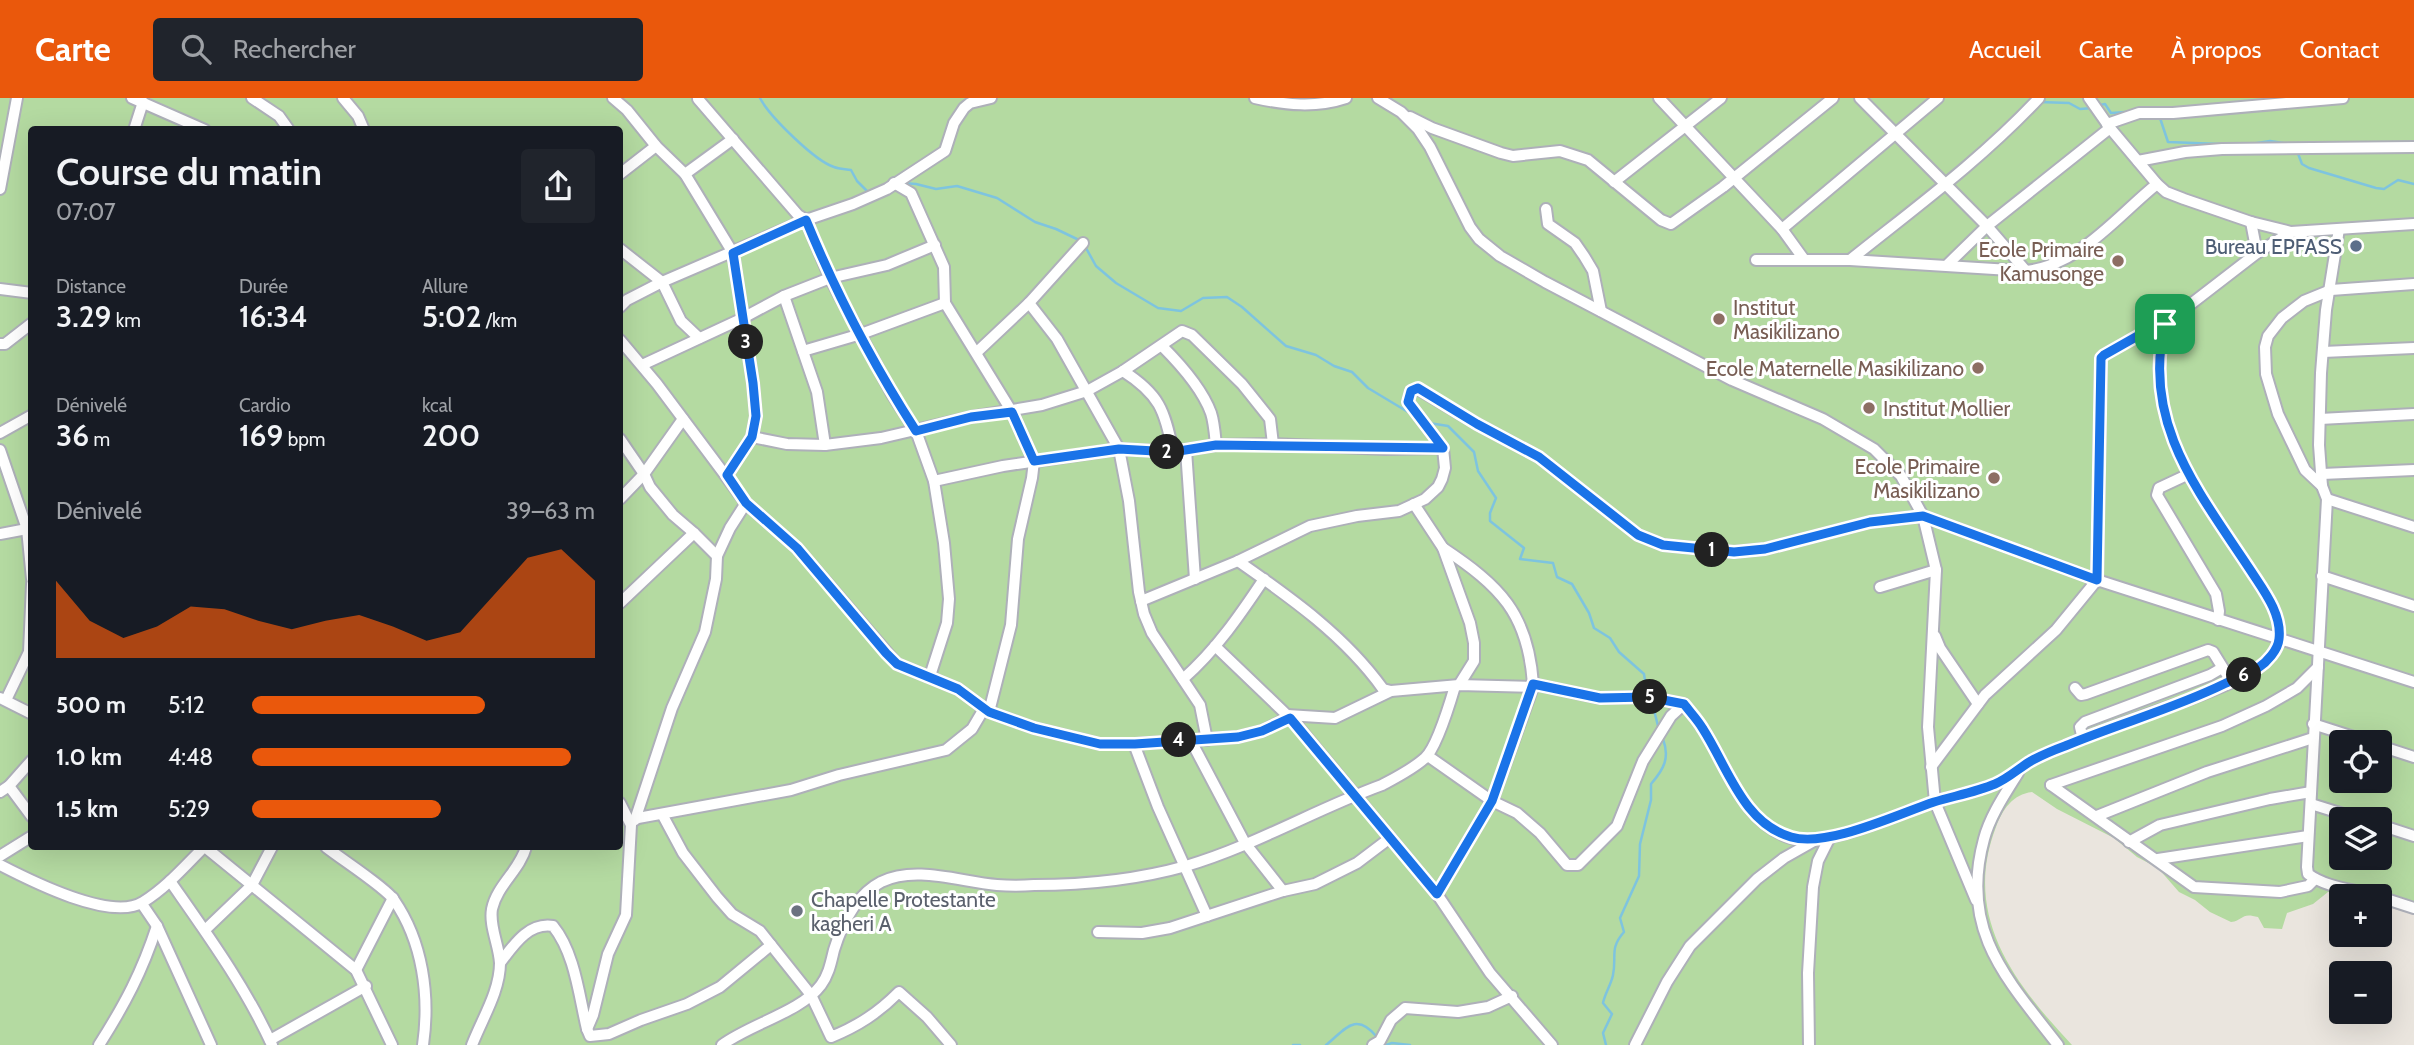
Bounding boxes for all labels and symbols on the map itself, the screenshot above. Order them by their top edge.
place label: Bureau EPFASS [2205,234,2342,259]
place label: Ecole Primaire Kamusonge [1978,237,2104,286]
marker: Bureau EPFASS [2348,238,2364,254]
marker: Ecole Primaire Kamusonge [2110,253,2126,269]
pin [2135,294,2195,354]
place label: Institut Masikilizano [1733,295,1840,344]
marker: Institut Masikilizano [1711,311,1727,327]
pin: 3 [728,324,764,360]
place label: Ecole Maternelle Masikilizano [1706,356,1964,381]
marker: Ecole Maternelle Masikilizano [1970,360,1986,376]
place label: Institut Mollier [1883,396,2010,421]
marker: Institut Mollier [1861,400,1877,416]
pin: 2 [1150,434,1184,470]
place label: Ecole Primaire Masikilizano [1854,454,1980,503]
marker: Ecole Primaire Masikilizano [1986,470,2002,486]
pin: 1 [1694,532,1730,568]
pin: 6 [2226,658,2262,692]
pin: 5 [1632,680,1668,714]
pin: 4 [1162,722,1196,758]
place label: Chapelle Protestante kagheri A [811,887,996,936]
marker: Chapelle Protestante kagheri A [789,903,805,919]

